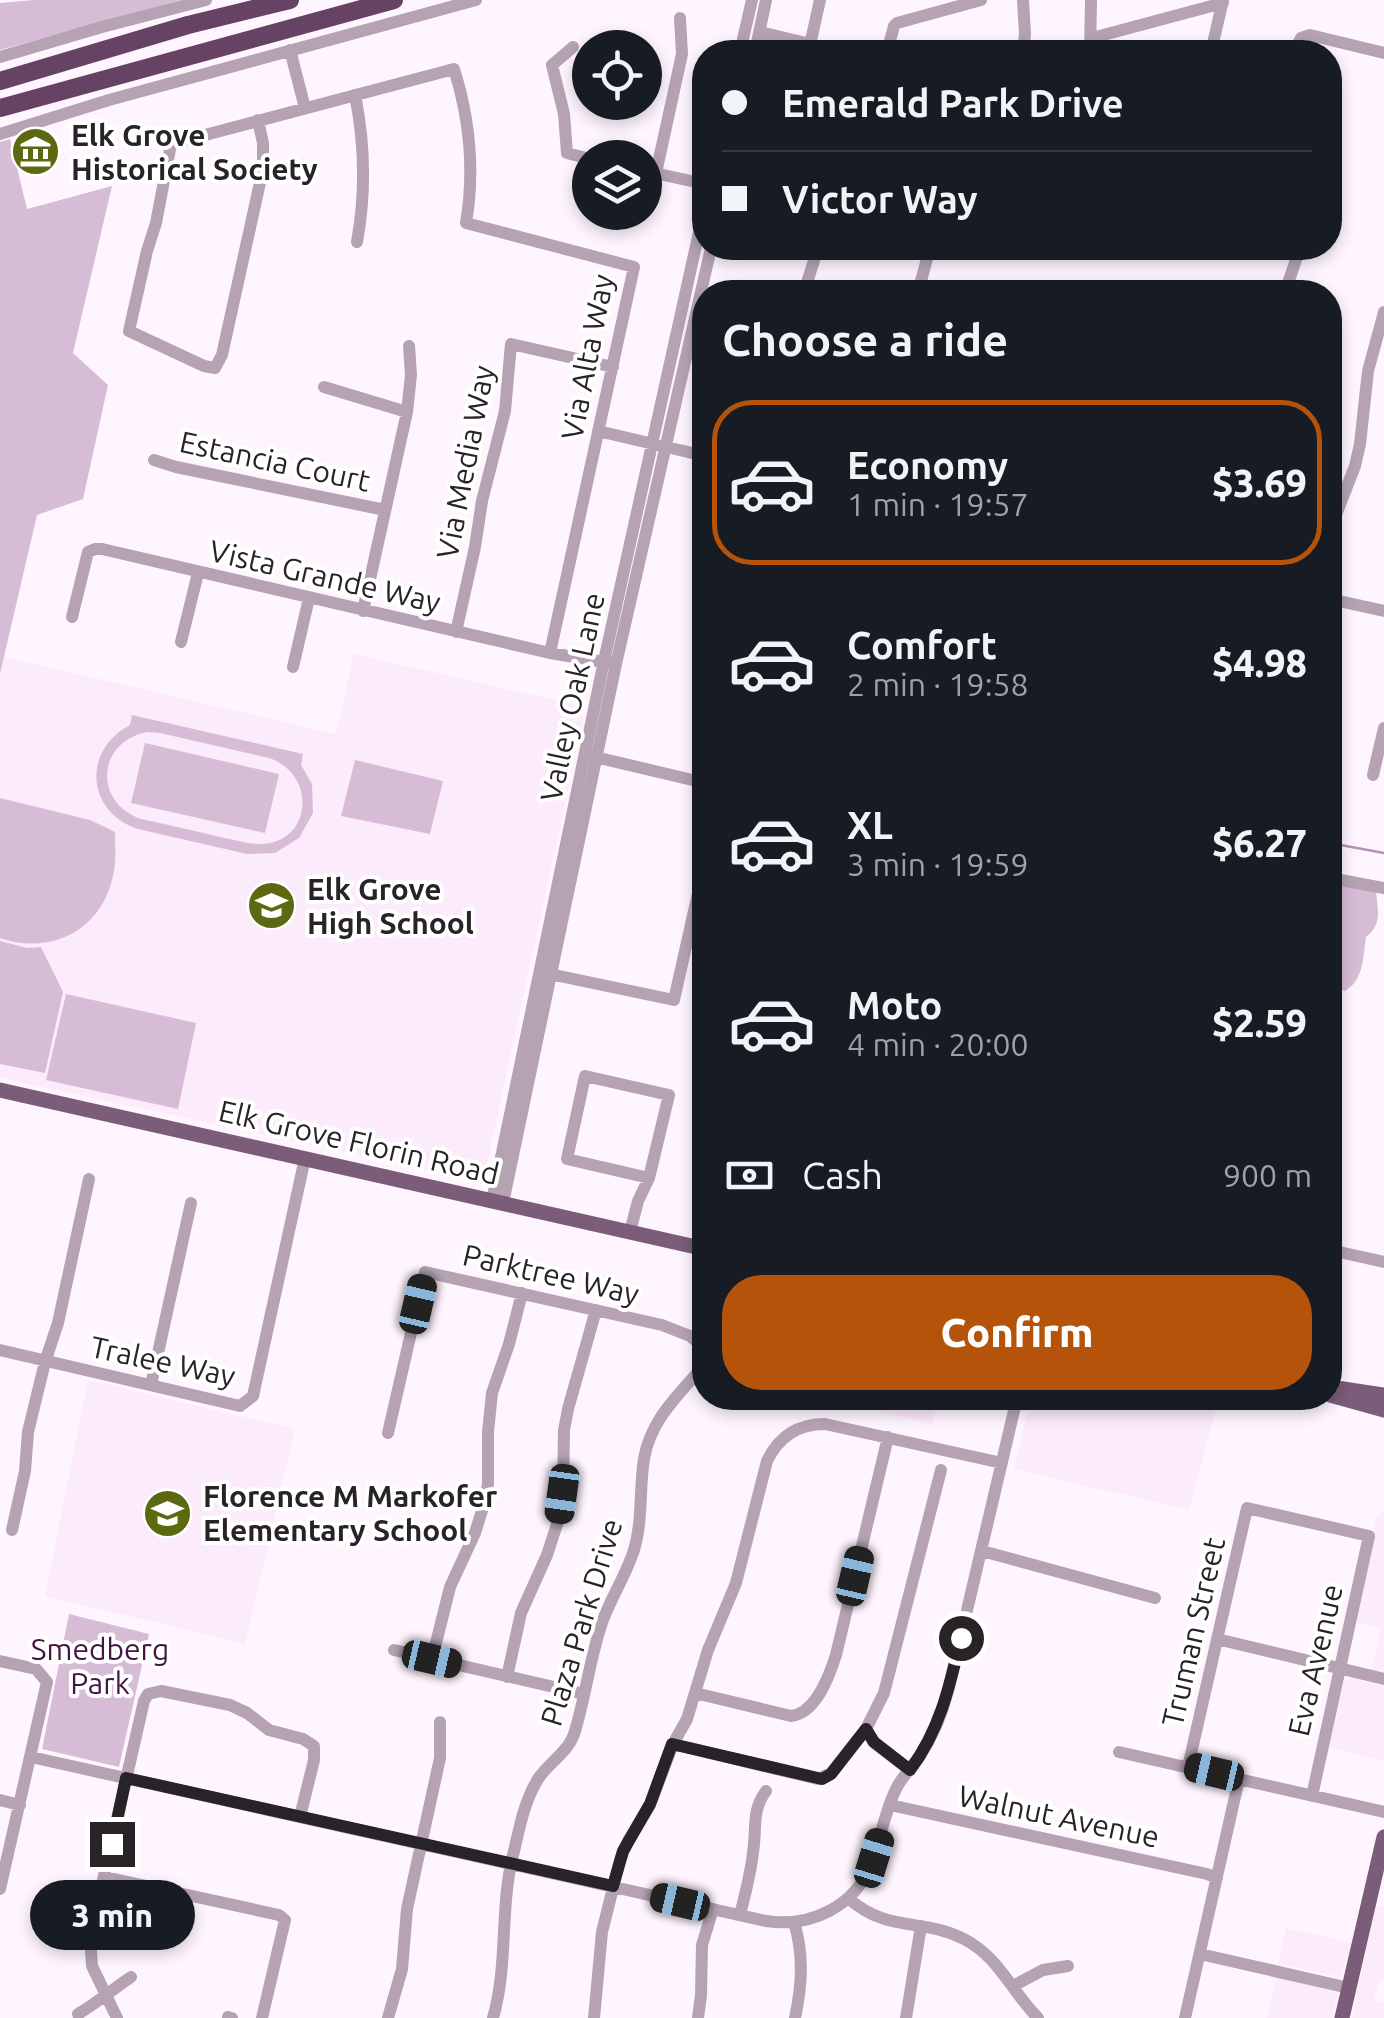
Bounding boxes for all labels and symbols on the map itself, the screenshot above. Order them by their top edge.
place label: Elk Grove Historical Society [71,118,318,186]
museum icon: Elk Grove Historical Society [10,126,62,178]
street label: Via Alta Way [554,271,620,443]
street label: Via Media Way [430,362,500,562]
street label: Estancia Court [177,424,374,498]
street label: Vista Grande Way [206,533,444,619]
street label: Valley Oak Lane [533,589,611,805]
place label: Elk Grove High School [307,872,474,940]
school or university icon: Elk Grove High School [246,880,298,932]
street label: Elk Grove Florin Road [216,1093,502,1191]
street label: Parktree Way [460,1237,642,1311]
car [397,1271,439,1337]
street label: Tralee Way [87,1329,239,1393]
car [543,1462,581,1526]
place label: Florence M Markofer Elementary School [203,1479,498,1547]
school or university icon: Florence M Markofer Elementary School [142,1487,194,1539]
street label: Plaza Park Drive [533,1514,629,1730]
street label: Truman Street [1155,1534,1231,1730]
car [834,1543,876,1609]
street label: Eva Avenue [1281,1581,1349,1739]
route start [939,1616,984,1661]
park label: Smedberg Park [31,1632,169,1700]
car [399,1638,465,1680]
car [1181,1751,1247,1793]
street label: Walnut Avenue [955,1778,1163,1854]
route end [90,1822,135,1867]
car [851,1825,897,1891]
callout: 3 min [29,1879,194,1949]
car [647,1881,713,1923]

